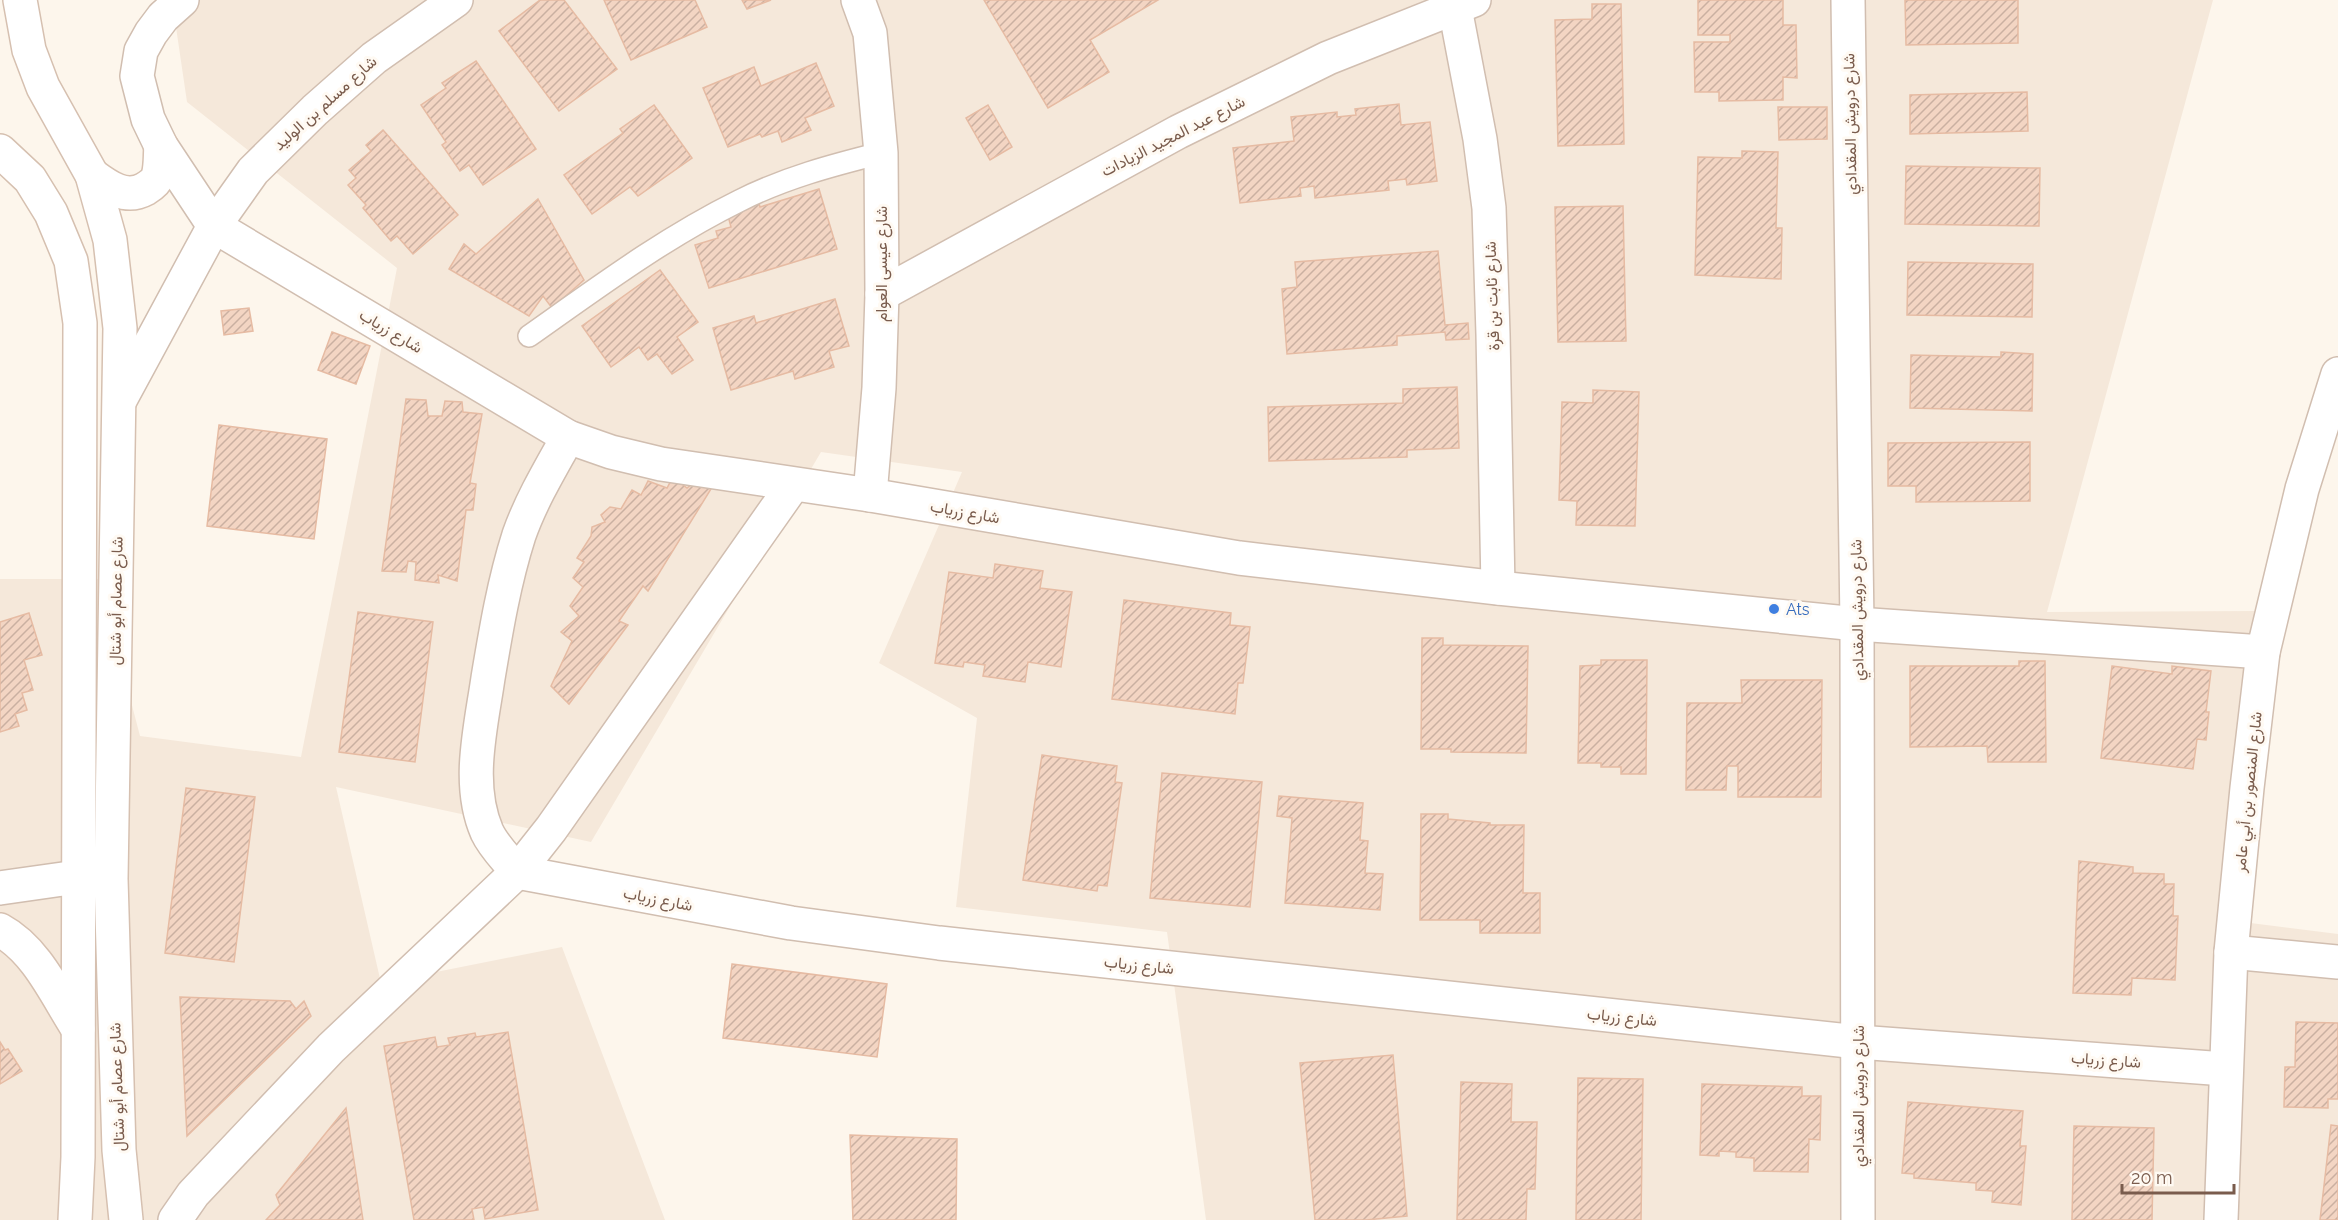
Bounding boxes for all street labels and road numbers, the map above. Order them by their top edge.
street label: شارع مسلم بن الوليد [269,52,382,156]
street label: شارع درويش المقدادي [1839,53,1865,195]
street label: شارع عبد المجيد الزيادات [1098,92,1249,182]
street label: شارع عيسى العوام [872,206,893,322]
street label: شارع ثابت بن قرة [1481,241,1505,351]
street label: شارع زرياب [355,305,426,359]
street label: شارع زرياب [928,497,1001,529]
street label: شارع عصام أبو شتال [105,536,129,666]
street label: شارع درويش المقدادي [1846,539,1872,681]
street label: شارع المنصور بن أبي عامر [2230,711,2270,875]
street label: شارع زرياب [621,883,694,917]
street label: شارع زرياب [1103,952,1175,980]
street label: شارع زرياب [1586,1004,1658,1032]
street label: شارع عصام أبو شتال [105,1022,131,1152]
street label: شارع درويش المقدادي [1849,1025,1872,1167]
street label: شارع زرياب [2070,1048,2142,1074]

